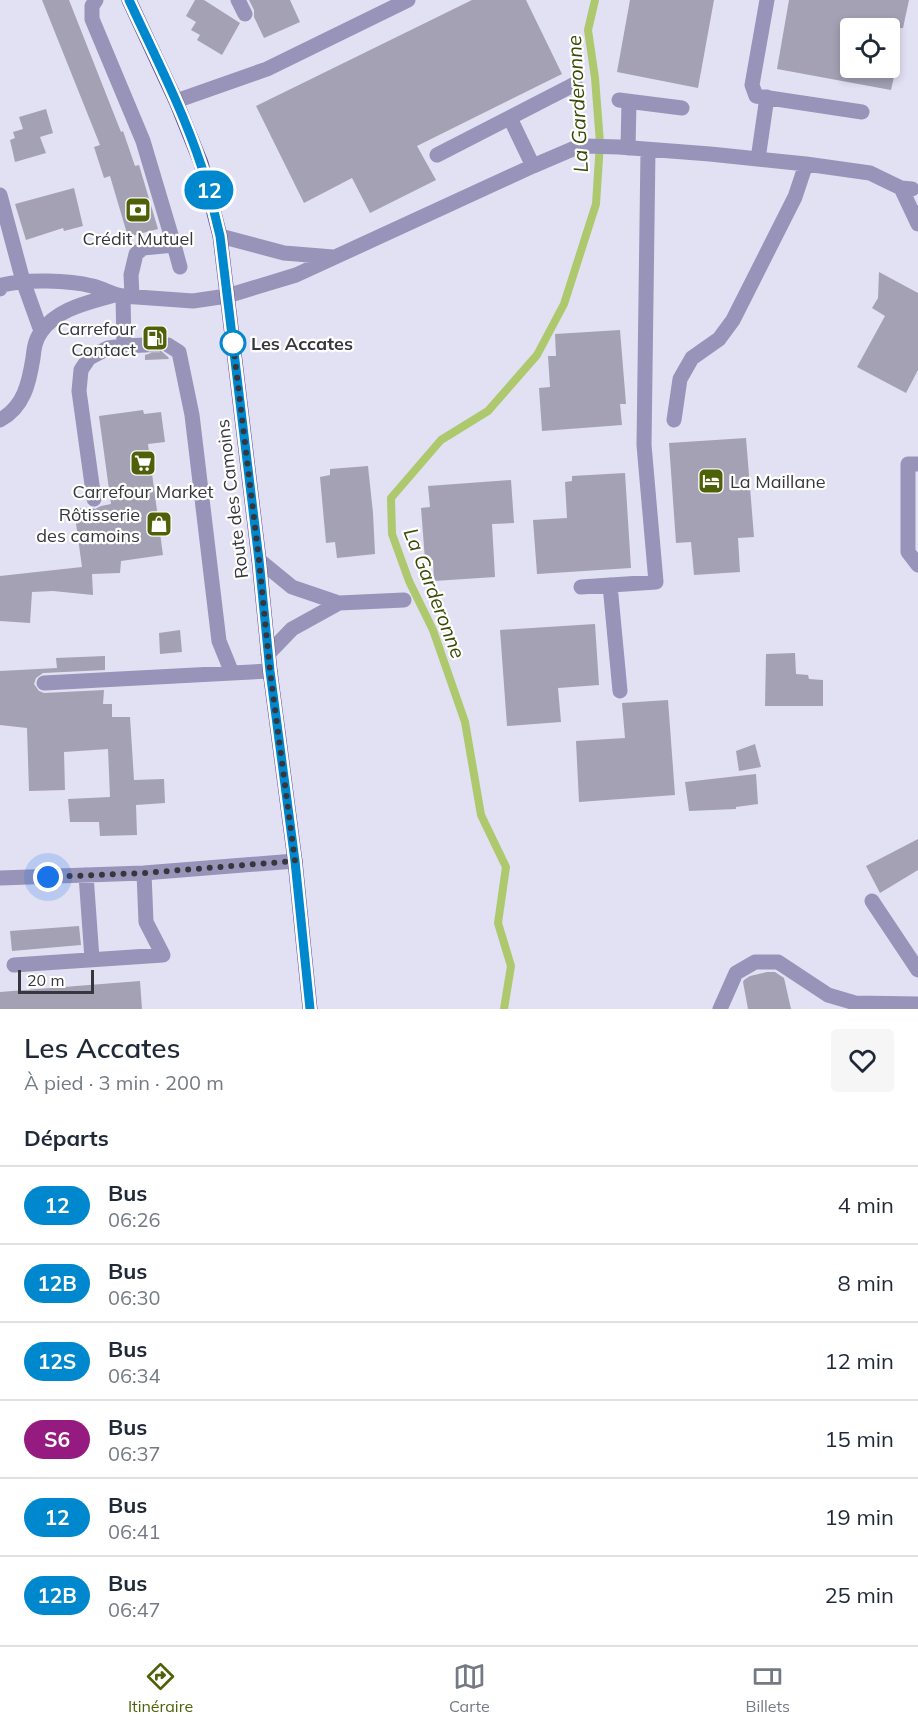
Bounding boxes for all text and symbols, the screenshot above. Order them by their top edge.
map controls [840,18,900,78]
button: locate [840,18,900,78]
water label: La Garderonne [561,35,593,173]
line badge: 12 [182,170,236,210]
text: 12 [196,177,222,203]
bank icon: Crédit Mutuel [123,195,153,225]
place label: Crédit Mutuel [82,227,194,250]
place label: Carrefour Contact [57,317,136,361]
fuel station icon: Carrefour Contact [140,323,170,353]
marker: Les Accates [220,330,246,356]
place label: Les Accates [251,332,353,355]
street label: Route des Camoins [211,418,253,580]
supermarket icon: Carrefour Market [128,448,158,478]
hotel icon: La Maillane [696,466,726,496]
place label: La Maillane [730,470,826,493]
place label: Carrefour Market [72,480,214,503]
place label: Rôtisserie des camoins [36,503,140,547]
shop icon: Rôtisserie des camoins [144,509,174,539]
water label: La Garderonne [399,524,471,662]
your location [33,862,63,892]
scale bar [18,967,94,995]
text: 20 m [27,970,64,990]
button: heart [831,1029,894,1092]
text: Les Accates [24,1030,181,1065]
text: À pied · 3 min · 200 m [24,1070,224,1095]
text: Départs [24,1124,109,1152]
text: Bus [108,1179,147,1207]
text: 4 min [838,1191,894,1219]
text: 12 [44,1192,70,1218]
text: 06:26 [108,1207,161,1232]
text: Bus [108,1257,147,1285]
text: 8 min [838,1269,894,1297]
text: 12B [37,1270,77,1296]
text: 06:30 [108,1285,161,1310]
text: Bus [108,1335,147,1363]
text: 12 min [824,1347,894,1375]
text: 12S [38,1348,76,1374]
text: 06:34 [108,1363,161,1388]
text: Bus [108,1413,147,1441]
text: 15 min [824,1425,894,1453]
text: S6 [44,1426,70,1452]
text: 06:37 [108,1441,161,1466]
text: Bus [108,1491,147,1519]
text: 19 min [824,1503,894,1531]
text: 12 [44,1504,70,1530]
text: 06:41 [108,1519,161,1544]
text: Bus [108,1569,147,1597]
text: 25 min [824,1581,894,1609]
text: 12B [37,1582,77,1608]
text: 06:47 [108,1597,161,1622]
tab: Itinéraire [128,1660,193,1716]
tab: Carte [449,1660,490,1716]
tab: Billets [746,1660,790,1716]

